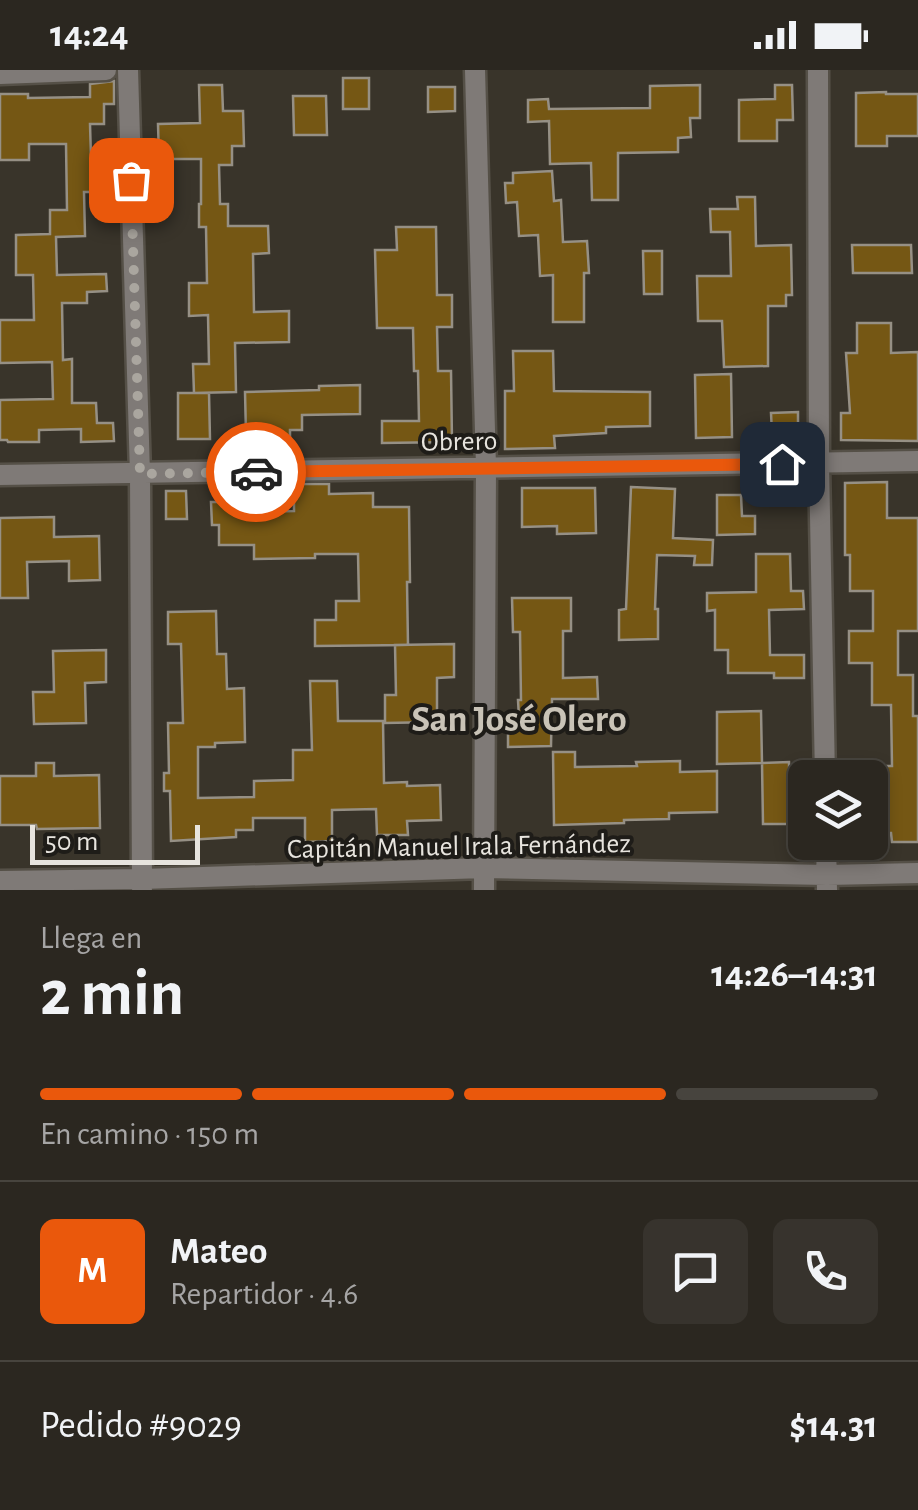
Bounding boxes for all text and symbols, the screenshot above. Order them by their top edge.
text: 14:24 [50,16,129,54]
pin [89,138,174,223]
icon: bag [104,153,159,208]
courier [206,422,306,522]
pin [740,422,825,507]
street label: Obrero [420,427,498,457]
icon: home [755,437,810,492]
icon: car [229,445,284,500]
district label: San José Olero [411,701,627,739]
map controls [788,760,888,860]
button: layers [788,760,888,860]
scale bar [30,820,200,864]
text: 50 m [45,828,99,856]
street label: Capitán Manuel Irala Fernández [287,830,631,864]
text: Llega en [40,922,142,954]
text: 14:26–14:31 [711,956,878,994]
text: 2 min [40,962,184,1027]
text: En camino · 150 m [40,1118,259,1150]
button: chat [643,1219,748,1324]
button: phone [773,1219,878,1324]
text: Mateo [170,1233,267,1271]
text: M [77,1252,108,1290]
text: Repartidor · 4.6 [170,1278,358,1310]
text: Pedido #9029 [40,1407,242,1445]
text: $14.31 [789,1407,878,1445]

